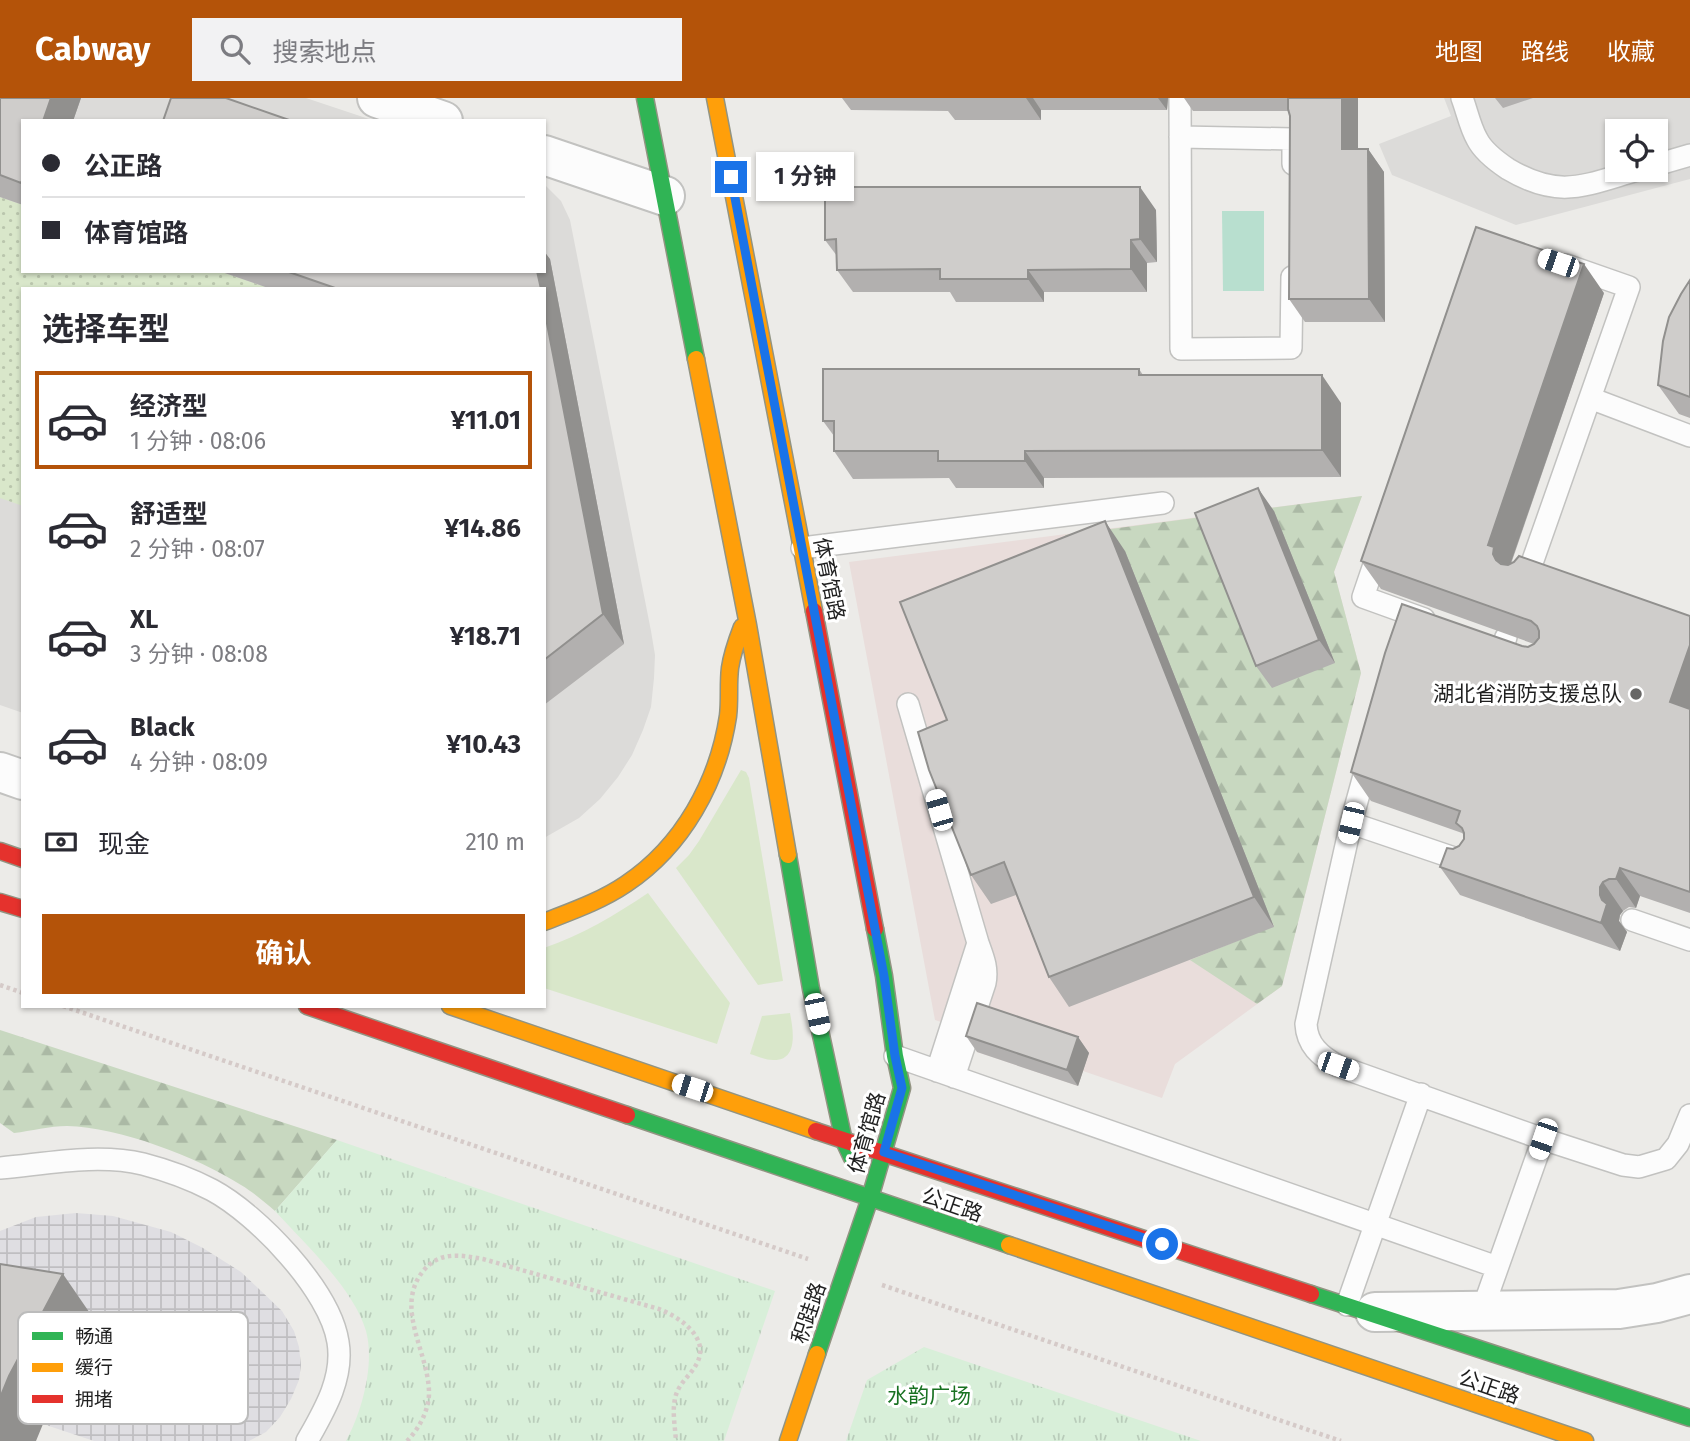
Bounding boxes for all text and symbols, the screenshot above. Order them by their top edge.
search box [192,18,682,81]
text: Cabway [35,29,150,69]
icon: search [216,30,254,68]
text: 搜索地点 [272,37,376,68]
text: 地图 [1435,38,1483,66]
text: 路线 [1521,38,1569,66]
text: 收藏 [1607,38,1655,66]
map controls [1605,119,1668,182]
button: locate [1605,119,1668,182]
text: 公正路 [84,151,162,182]
callout: 1 分钟 [756,153,854,202]
route end [715,161,747,193]
text: 1 分钟 [774,162,836,190]
text: 体育馆路 [84,218,188,249]
car [1535,246,1582,280]
text: 选择车型 [42,310,170,348]
icon: car [46,389,109,452]
text: 经济型 [130,391,208,422]
text: ¥11.01 [451,405,521,436]
text: 1 分钟 · 08:06 [130,427,266,455]
icon: car [46,497,109,560]
text: 舒适型 [130,499,208,530]
text: ¥14.86 [444,513,521,544]
text: 2 分钟 · 08:07 [130,535,265,563]
street label: 体育馆路 [808,535,850,623]
text: XL [130,604,158,635]
icon: car [46,605,109,668]
text: ¥18.71 [450,621,521,652]
text: 3 分钟 · 08:08 [130,640,268,668]
place label: 湖北省消防支援总队 [1433,681,1622,707]
marker: 湖北省消防支援总队 [1628,686,1644,702]
text: Black [130,712,195,743]
icon: car [46,713,109,776]
text: ¥10.43 [446,729,521,760]
text: 4 分钟 · 08:09 [130,748,268,776]
car [924,787,955,833]
car [1337,800,1366,846]
icon: cash [42,823,80,861]
text: 210 m [466,828,525,856]
text: 现金 [98,829,150,860]
button: 确认 [42,914,525,994]
car [803,991,832,1037]
car [1315,1049,1362,1083]
car [669,1072,716,1104]
street label: 体育馆路 [843,1089,891,1177]
car [1527,1116,1560,1162]
street label: 公正路 [918,1182,986,1228]
route start [1146,1228,1178,1260]
street label: 积跬路 [786,1279,832,1347]
legend [18,1312,248,1424]
text: 畅通 [75,1325,113,1348]
text: 缓行 [75,1356,113,1379]
street label: 公正路 [1455,1364,1523,1410]
park label: 水韵广场 [887,1383,971,1409]
text: 拥堵 [75,1388,113,1411]

